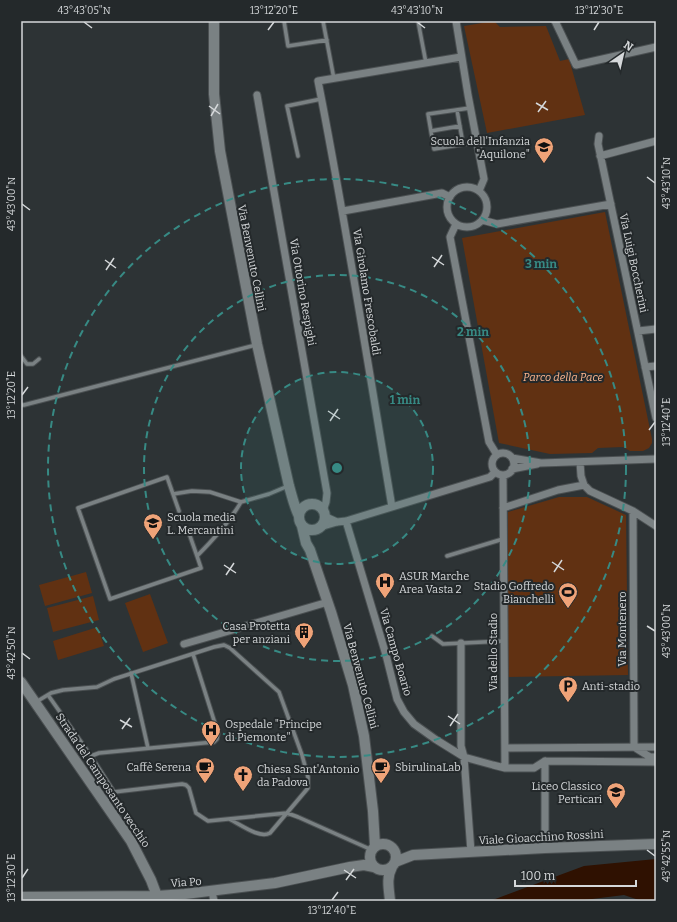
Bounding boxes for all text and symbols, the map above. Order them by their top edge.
text: 43°43'05"N [57,5,111,17]
text: 13°12'20"E [250,5,298,17]
text: 43°43'10"N [391,5,443,17]
text: 13°12'30"E [575,5,623,17]
north arrow [603,34,643,74]
text: N [621,38,636,54]
place label: Scuola dell'Infanzia "Aquilone" [430,135,530,161]
school or university icon: Scuola dell'Infanzia "Aquilone" [533,136,555,164]
text: 43°43'10"N [661,157,673,209]
text: 43°43'00"N [6,177,18,231]
street label: Via Benvenuto Cellini [235,204,268,313]
street label: Via Luigi Boccherini [617,212,651,315]
street label: Via Girolamo Frescobaldi [350,228,383,357]
street label: Via Ottorino Respighi [287,238,318,347]
text: 3 min [525,257,557,271]
text: 2 min [457,325,489,339]
text: 13°12'20"E [6,371,18,419]
park label: Parco della Pace [523,371,603,384]
text: 1 min [390,393,420,407]
text: 13°12'40"E [661,398,673,446]
centre of rings [330,461,344,475]
place label: Scuola media L. Mercantini [167,511,235,537]
school or university icon: Scuola media L. Mercantini [142,512,164,540]
place label: ASUR Marche Area Vasta 2 [399,570,469,596]
hospital icon: ASUR Marche Area Vasta 2 [374,571,396,599]
place label: Stadio Goffredo Bianchelli [474,580,555,606]
sports icon: Stadio Goffredo Bianchelli [557,581,579,609]
street label: Via Montenero [616,591,629,667]
text: 43°43'00"N [661,604,673,658]
street label: Via Campo Boario [377,607,414,697]
street label: Via dello Stadio [487,613,500,691]
place label: Casa Protetta per anziani [223,620,291,646]
building icon: Casa Protetta per anziani [293,621,315,649]
street label: Via Benvenuto Cellini [340,622,381,731]
text: 43°42'50"N [6,626,18,680]
parking icon: Anti-stadio [557,675,579,703]
place label: Anti-stadio [582,680,640,693]
street label: Strada del Camposanto vecchio [53,711,153,850]
place label: Ospedale "Principe di Piemonte" [225,718,322,744]
hospital icon: Ospedale "Principe di Piemonte" [200,719,222,747]
cafe icon: Caffè Serena [194,756,216,784]
cafe icon: SbirulinaLab [370,756,392,784]
place label: Caffè Serena [126,761,191,774]
place label: SbirulinaLab [395,761,461,774]
place label: Chiesa Sant'Antonio da Padova [257,763,359,789]
church icon: Chiesa Sant'Antonio da Padova [232,764,254,792]
place label: Liceo Classico Perticari [531,780,603,806]
school or university icon: Liceo Classico Perticari [605,781,627,809]
street label: Viale Gioacchino Rossini [478,828,605,847]
text: 43°42'55"N [661,830,673,882]
text: 13°12'30"E [6,854,18,902]
scale bar [515,862,636,888]
text: 100 m [521,869,556,883]
street label: Via Po [170,875,202,890]
text: 13°12'40"E [308,905,356,917]

